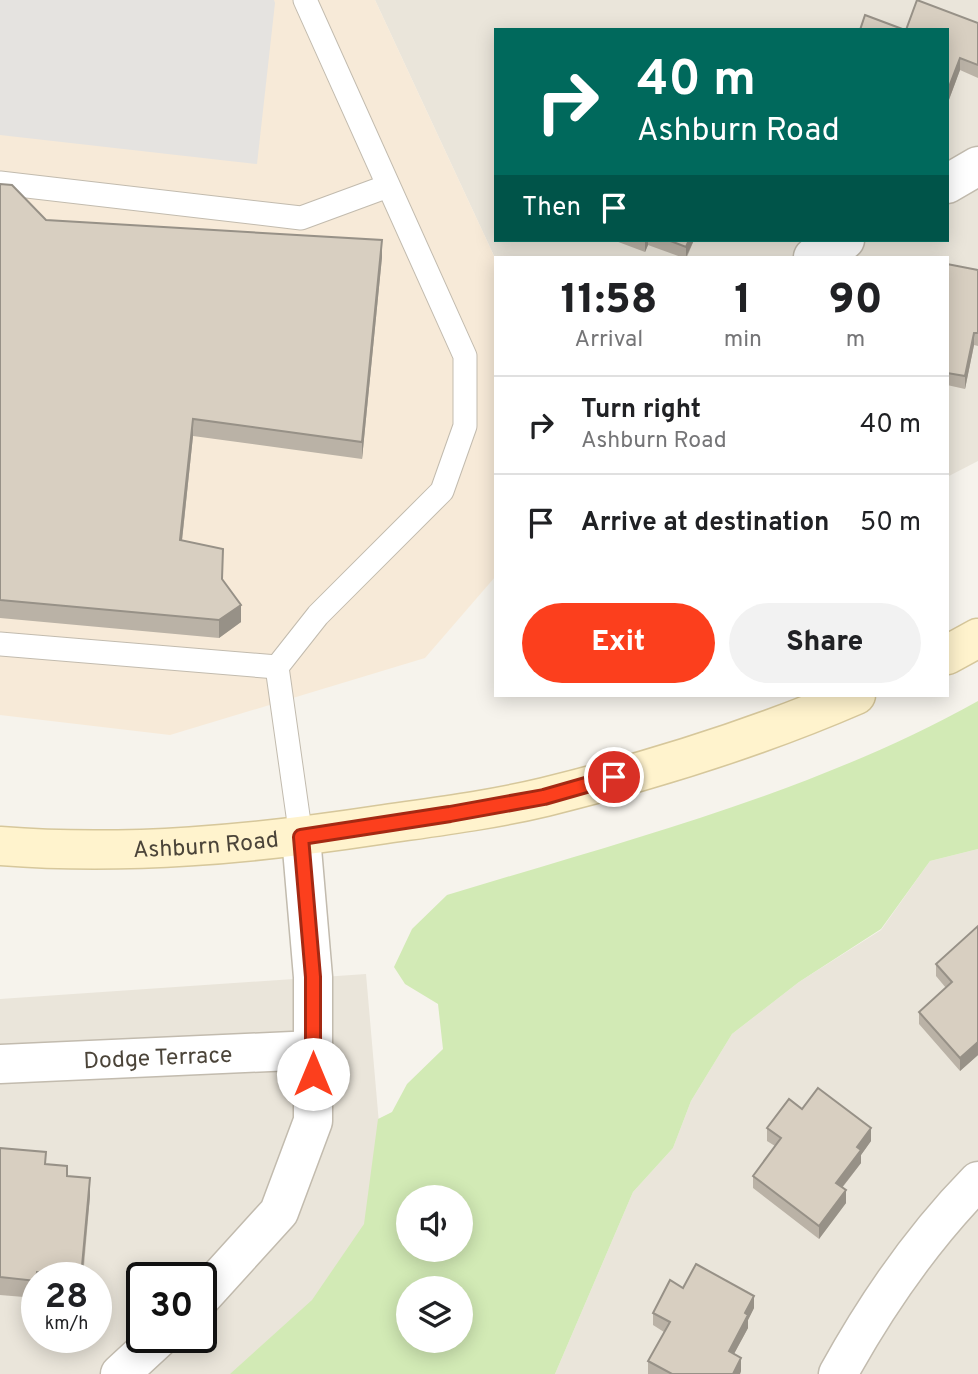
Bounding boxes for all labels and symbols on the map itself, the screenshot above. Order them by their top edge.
pin [584,747,644,807]
street label: Ashburn Road [133,827,280,866]
position arrow [276,1037,350,1111]
street label: Dodge Terrace [83,1042,233,1077]
speed limit sign: 30 [126,1262,217,1353]

